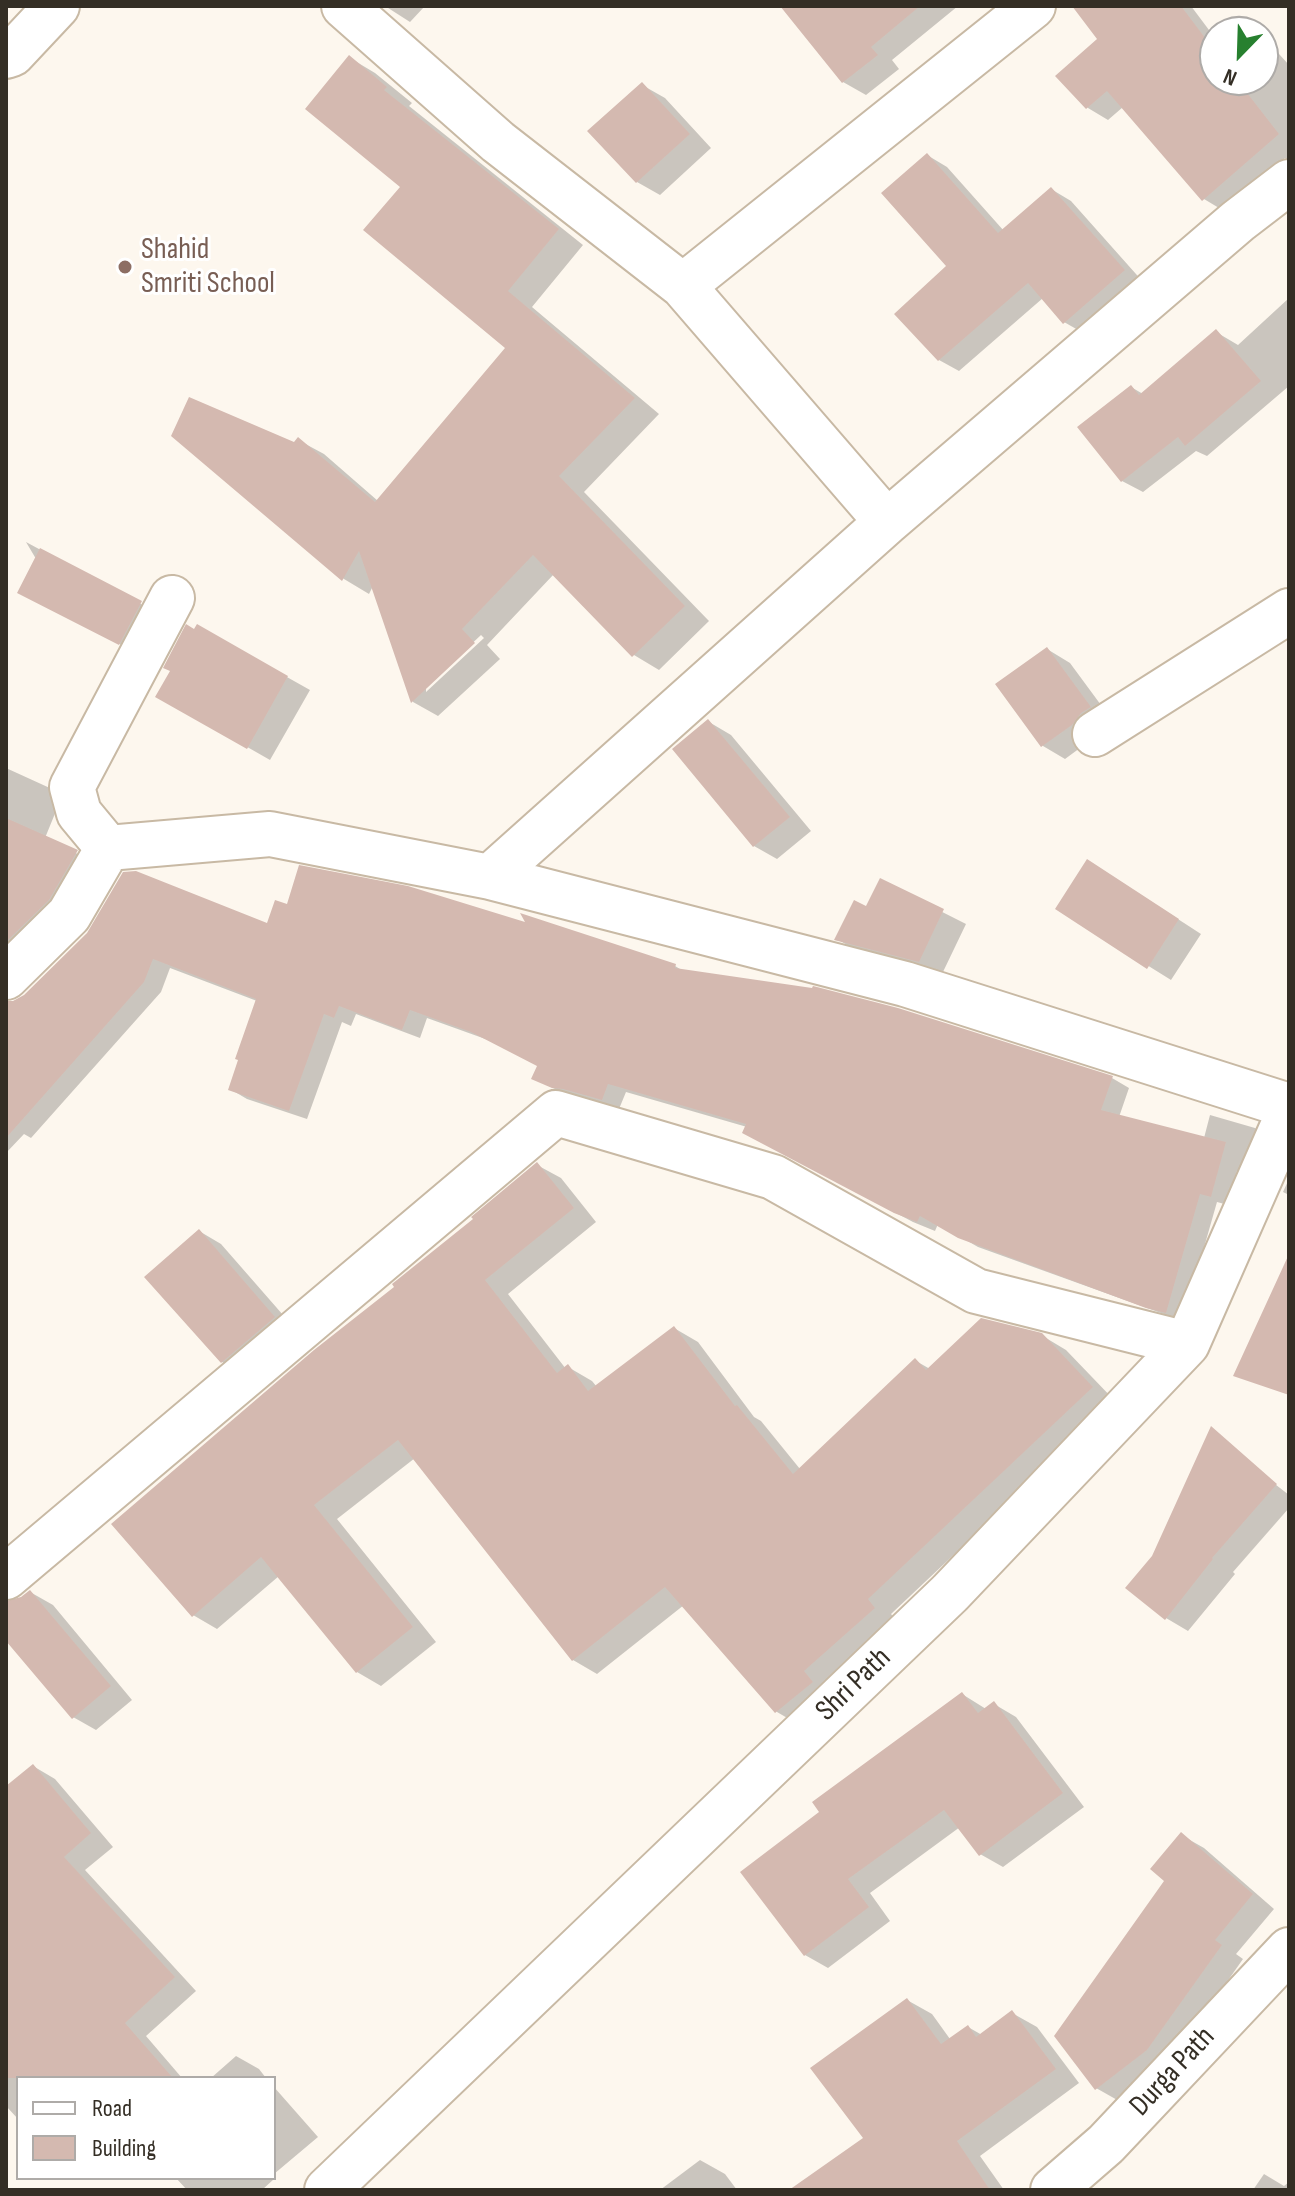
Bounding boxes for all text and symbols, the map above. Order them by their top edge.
north arrow [1199,16,1279,96]
text: N [1220,62,1241,91]
place label: Shahid Smriti School [141,232,275,302]
marker: Shahid Smriti School [116,258,134,276]
street label: Shri Path [809,1641,899,1729]
street label: Durga Path [1123,2020,1223,2124]
legend [16,2076,276,2180]
text: Road [92,2094,132,2123]
text: Building [92,2134,156,2163]

